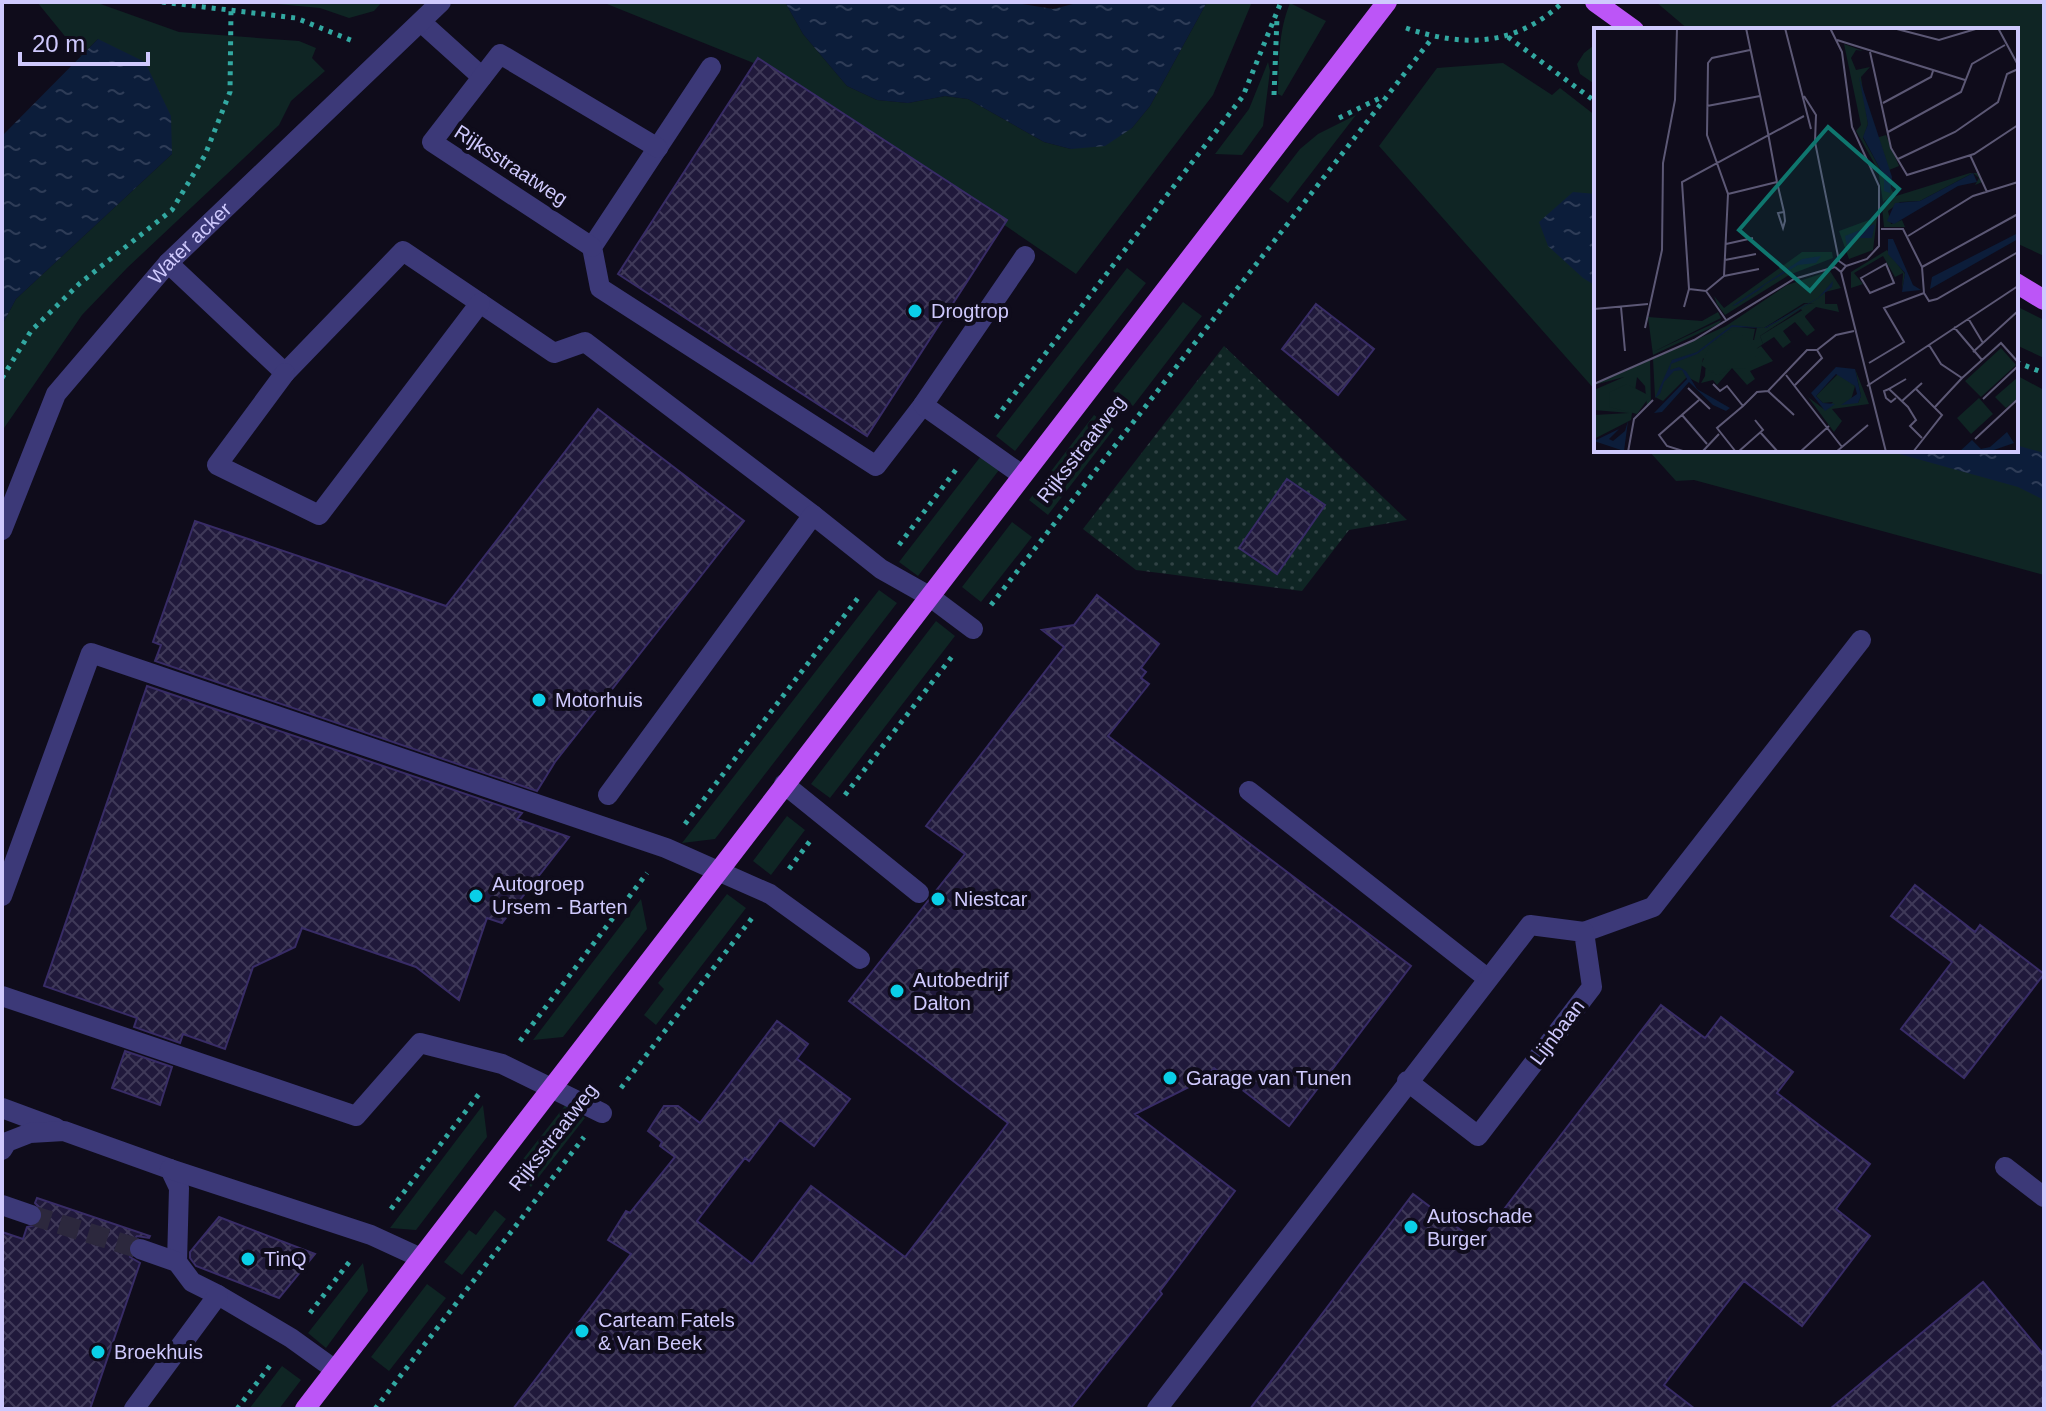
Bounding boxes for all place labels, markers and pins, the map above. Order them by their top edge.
place label: Drogtrop [931,300,1009,322]
marker: Drogtrop [906,302,924,320]
place label: Motorhuis [555,689,643,711]
marker: Motorhuis [530,691,548,709]
place label: Autogroep Ursem - Barten [492,873,628,918]
marker: Autogroep Ursem - Barten [467,887,485,905]
place label: Niestcar [954,888,1028,910]
marker: Niestcar [929,890,947,908]
place label: Autobedrijf Dalton [913,969,1009,1014]
marker: Autobedrijf Dalton [888,982,906,1000]
place label: Garage van Tunen [1186,1067,1352,1089]
marker: Garage van Tunen [1161,1069,1179,1087]
place label: Autoschade Burger [1427,1205,1533,1250]
marker: Autoschade Burger [1402,1218,1420,1236]
place label: TinQ [264,1248,307,1270]
marker: TinQ [239,1250,257,1268]
place label: Carteam Fatels & Van Beek [598,1309,735,1354]
marker: Carteam Fatels & Van Beek [573,1322,591,1340]
place label: Broekhuis [114,1341,203,1363]
marker: Broekhuis [89,1343,107,1361]

